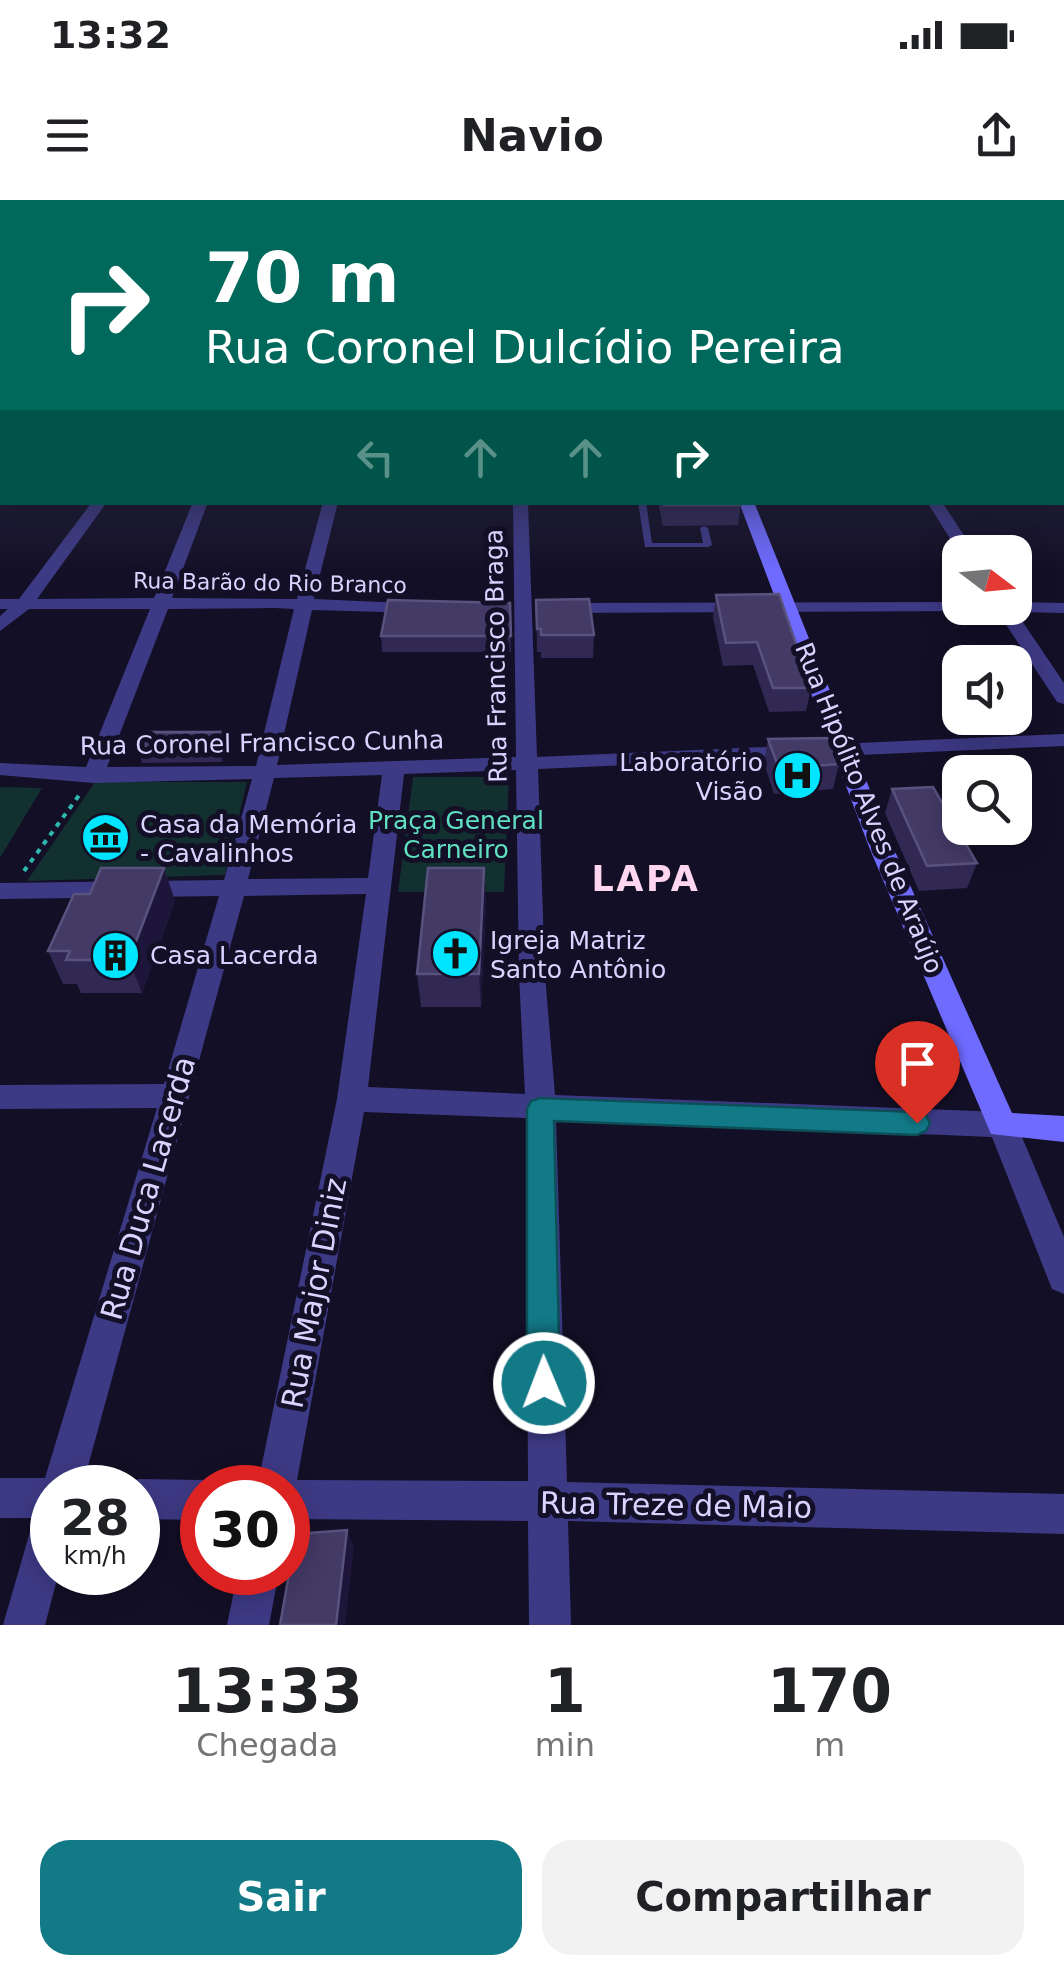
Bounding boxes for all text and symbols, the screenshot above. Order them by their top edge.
text: 13:32 [50,13,171,57]
icon: menu [40,108,95,163]
icon: share [969,108,1024,163]
text: Navio [460,109,604,162]
text: 70 m [205,237,400,319]
icon: right [40,240,170,370]
text: Rua Coronel Dulcídio Pereira [205,321,844,374]
icon: left [348,430,403,485]
icon: ahead [453,430,508,485]
icon: ahead [558,430,613,485]
icon: right [663,430,718,485]
street label: Rua Francisco Braga [479,529,513,783]
north arrow [942,535,1032,625]
map controls [942,535,1032,845]
street label: Rua Barão do Rio Branco [133,568,407,598]
street label: Rua Hipólito Alves de Araújo [789,638,949,978]
button: sound [942,645,1032,735]
street label: Rua Coronel Francisco Cunha [80,725,444,761]
place label: Laboratório Visão [619,748,763,806]
hospital icon: Laboratório Visão [772,750,824,802]
button: search [942,755,1032,845]
park label: Praça General Carneiro [368,806,544,864]
place label: Casa da Memória - Cavalinhos [140,810,357,868]
museum icon: Casa da Memória - Cavalinhos [79,812,131,864]
district label: LAPA [592,859,700,899]
place label: Igreja Matriz Santo Antônio [490,926,666,984]
church icon: Igreja Matriz Santo Antônio [429,928,481,980]
building icon: Casa Lacerda [89,929,141,981]
place label: Casa Lacerda [150,941,318,970]
pin [875,1021,960,1124]
icon: arrive [890,1036,945,1091]
street label: Rua Duca Lacerda [94,1052,202,1324]
street label: Rua Major Diniz [275,1175,353,1411]
position arrow [492,1331,596,1435]
speed limit sign: 30 [180,1465,310,1595]
street label: Rua Treze de Maio [540,1485,812,1525]
text: 28 [60,1489,130,1547]
text: km/h [63,1541,127,1570]
text: 13:33 [172,1656,363,1726]
text: 1 [544,1656,586,1726]
text: 170 [767,1656,892,1726]
text: Chegada [196,1726,338,1764]
text: min [535,1726,595,1764]
text: m [814,1726,845,1764]
button: Sair [40,1840,522,1955]
button: Compartilhar [542,1840,1024,1955]

